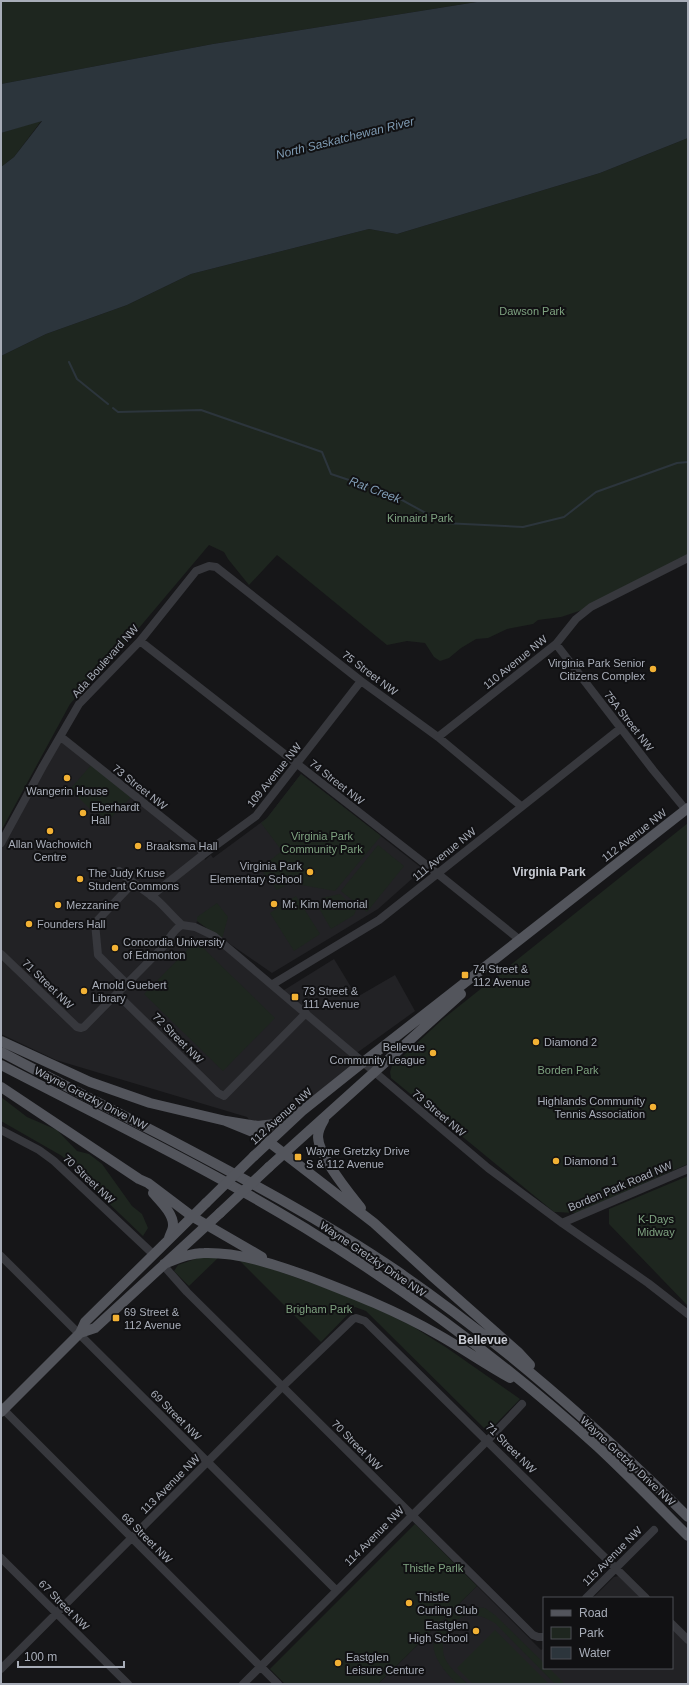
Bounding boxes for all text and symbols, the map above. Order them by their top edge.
water label: North Saskatchewan River [274,114,417,162]
park label: Dawson Park [499,305,565,317]
water label: Rat Creek [347,474,404,507]
park label: Kinnaird Park [387,512,454,524]
street label: Ada Boulevard NW [69,622,141,700]
street label: 110 Avenue NW [481,632,550,691]
street label: 75 Street NW [340,648,400,698]
place label: Virginia Park Senior Citizens Complex [548,657,645,682]
marker: Virginia Park Senior Citizens Complex [648,664,658,674]
street label: 75A Street NW [602,689,656,754]
street label: 109 Avenue NW [244,740,304,810]
street label: 74 Street NW [307,757,367,807]
street label: 73 Street NW [110,762,170,812]
marker: Wangerin House [62,773,72,783]
place label: Wangerin House [26,785,108,797]
place label: Eberhardt Hall [91,801,139,826]
street label: 112 Avenue NW [599,806,669,864]
marker: Eberhardt Hall [78,808,88,818]
street label: 111 Avenue NW [410,825,478,883]
marker: Allan Wachowich Centre [45,826,55,836]
park label: Virginia Park Community Park [281,830,363,855]
place label: Allan Wachowich Centre [8,838,92,863]
place label: Braaksma Hall [146,840,218,852]
marker: Braaksma Hall [133,841,143,851]
place label: Virginia Park Elementary School [210,860,302,885]
district label: Virginia Park [512,865,586,879]
place label: The Judy Kruse Student Commons [88,867,180,892]
marker: Virginia Park Elementary School [305,867,315,877]
marker: The Judy Kruse Student Commons [75,874,85,884]
place label: Mr. Kim Memorial [282,898,368,910]
place label: Mezzanine [66,899,119,911]
marker: Mr. Kim Memorial [269,899,279,909]
marker: Mezzanine [53,900,63,910]
place label: Founders Hall [37,918,105,930]
marker: Founders Hall [24,919,34,929]
place label: Concordia University of Edmonton [123,936,225,961]
marker: Concordia University of Edmonton [110,943,120,953]
street label: 71 Street NW [20,957,76,1012]
place label: 74 Street & 112 Avenue [473,963,530,988]
marker: 74 Street & 112 Avenue [460,970,470,980]
place label: Arnold Guebert Library [92,979,167,1004]
place label: 73 Street & 111 Avenue [303,985,359,1010]
marker: Arnold Guebert Library [79,986,89,996]
marker: 73 Street & 111 Avenue [290,992,300,1002]
street label: 72 Street NW [150,1010,206,1066]
place label: Diamond 2 [544,1036,597,1048]
marker: Diamond 2 [531,1037,541,1047]
place label: Bellevue Community League [330,1041,425,1066]
marker: Bellevue Community League [428,1048,438,1058]
street label: Wayne Gretzky Drive NW [33,1064,150,1132]
park label: Borden Park [537,1064,599,1076]
street label: 112 Avenue NW [248,1085,315,1147]
street label: 73 Street NW [410,1087,469,1139]
place label: Highlands Community Tennis Association [537,1095,645,1120]
marker: Highlands Community Tennis Association [648,1102,658,1112]
place label: Wayne Gretzky Drive S & 112 Avenue [306,1145,410,1170]
street label: 70 Street NW [61,1152,118,1206]
marker: Wayne Gretzky Drive S & 112 Avenue [293,1152,303,1162]
place label: Diamond 1 [564,1155,617,1167]
marker: Diamond 1 [551,1156,561,1166]
street label: Borden Park Road NW [566,1158,674,1213]
park label: K-Days Midway [637,1213,675,1238]
street label: Wayne Gretzky Drive NW [318,1219,429,1299]
park label: Brigham Park [286,1303,353,1315]
place label: 69 Street & 112 Avenue [124,1306,181,1331]
marker: 69 Street & 112 Avenue [111,1313,121,1323]
district label: Bellevue [458,1333,508,1347]
street label: 69 Street NW [148,1387,204,1443]
street label: Wayne Gretzky Drive NW [578,1414,678,1508]
street label: 70 Street NW [329,1417,385,1473]
street label: 71 Street NW [483,1420,539,1476]
street label: 113 Avenue NW [138,1452,202,1516]
street label: 114 Avenue NW [342,1504,406,1568]
street label: 68 Street NW [119,1510,175,1566]
street label: 115 Avenue NW [580,1524,644,1588]
park label: Thistle Parlk [403,1562,464,1574]
street label: 67 Street NW [36,1577,92,1633]
place label: Thistle Curling Club [417,1591,478,1616]
legend [543,1597,673,1669]
marker: Thistle Curling Club [404,1598,414,1608]
text: Road [579,1606,608,1620]
place label: Eastglen High School [409,1619,468,1644]
marker: Eastglen High School [471,1626,481,1636]
text: Park [579,1626,605,1640]
scale bar [18,1643,124,1669]
text: Water [579,1646,611,1660]
text: 100 m [24,1650,57,1664]
place label: Eastglen Leisure Centure [346,1651,424,1676]
marker: Eastglen Leisure Centure [333,1658,343,1668]

